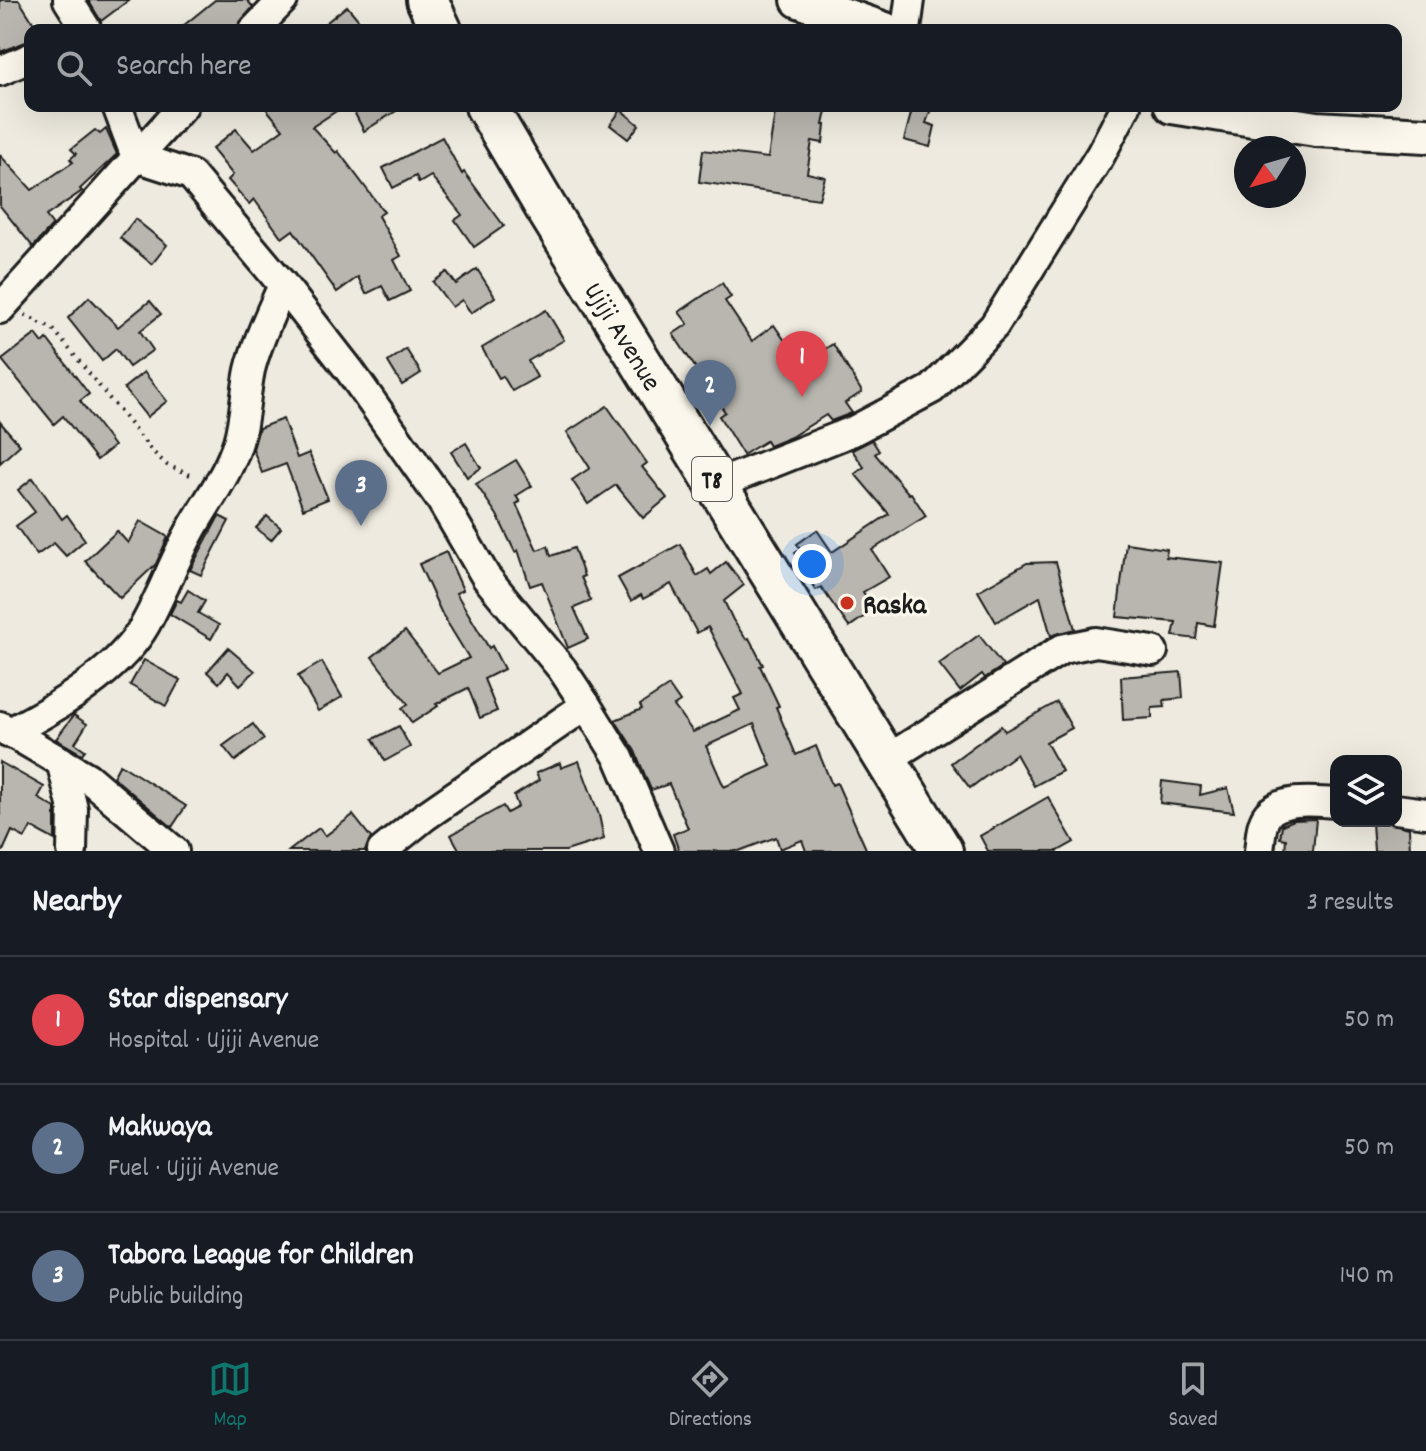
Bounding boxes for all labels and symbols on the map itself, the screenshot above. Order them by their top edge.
north arrow [1234,136,1306,208]
street label: Ujiji Avenue [571,276,669,400]
pin: 1 [776,331,828,397]
pin: 2 [684,360,736,426]
road number: T8 [692,457,732,501]
pin: 3 [335,460,387,526]
your location [792,544,832,584]
place label: Raska [863,588,927,628]
marker: Raska [838,594,856,612]

